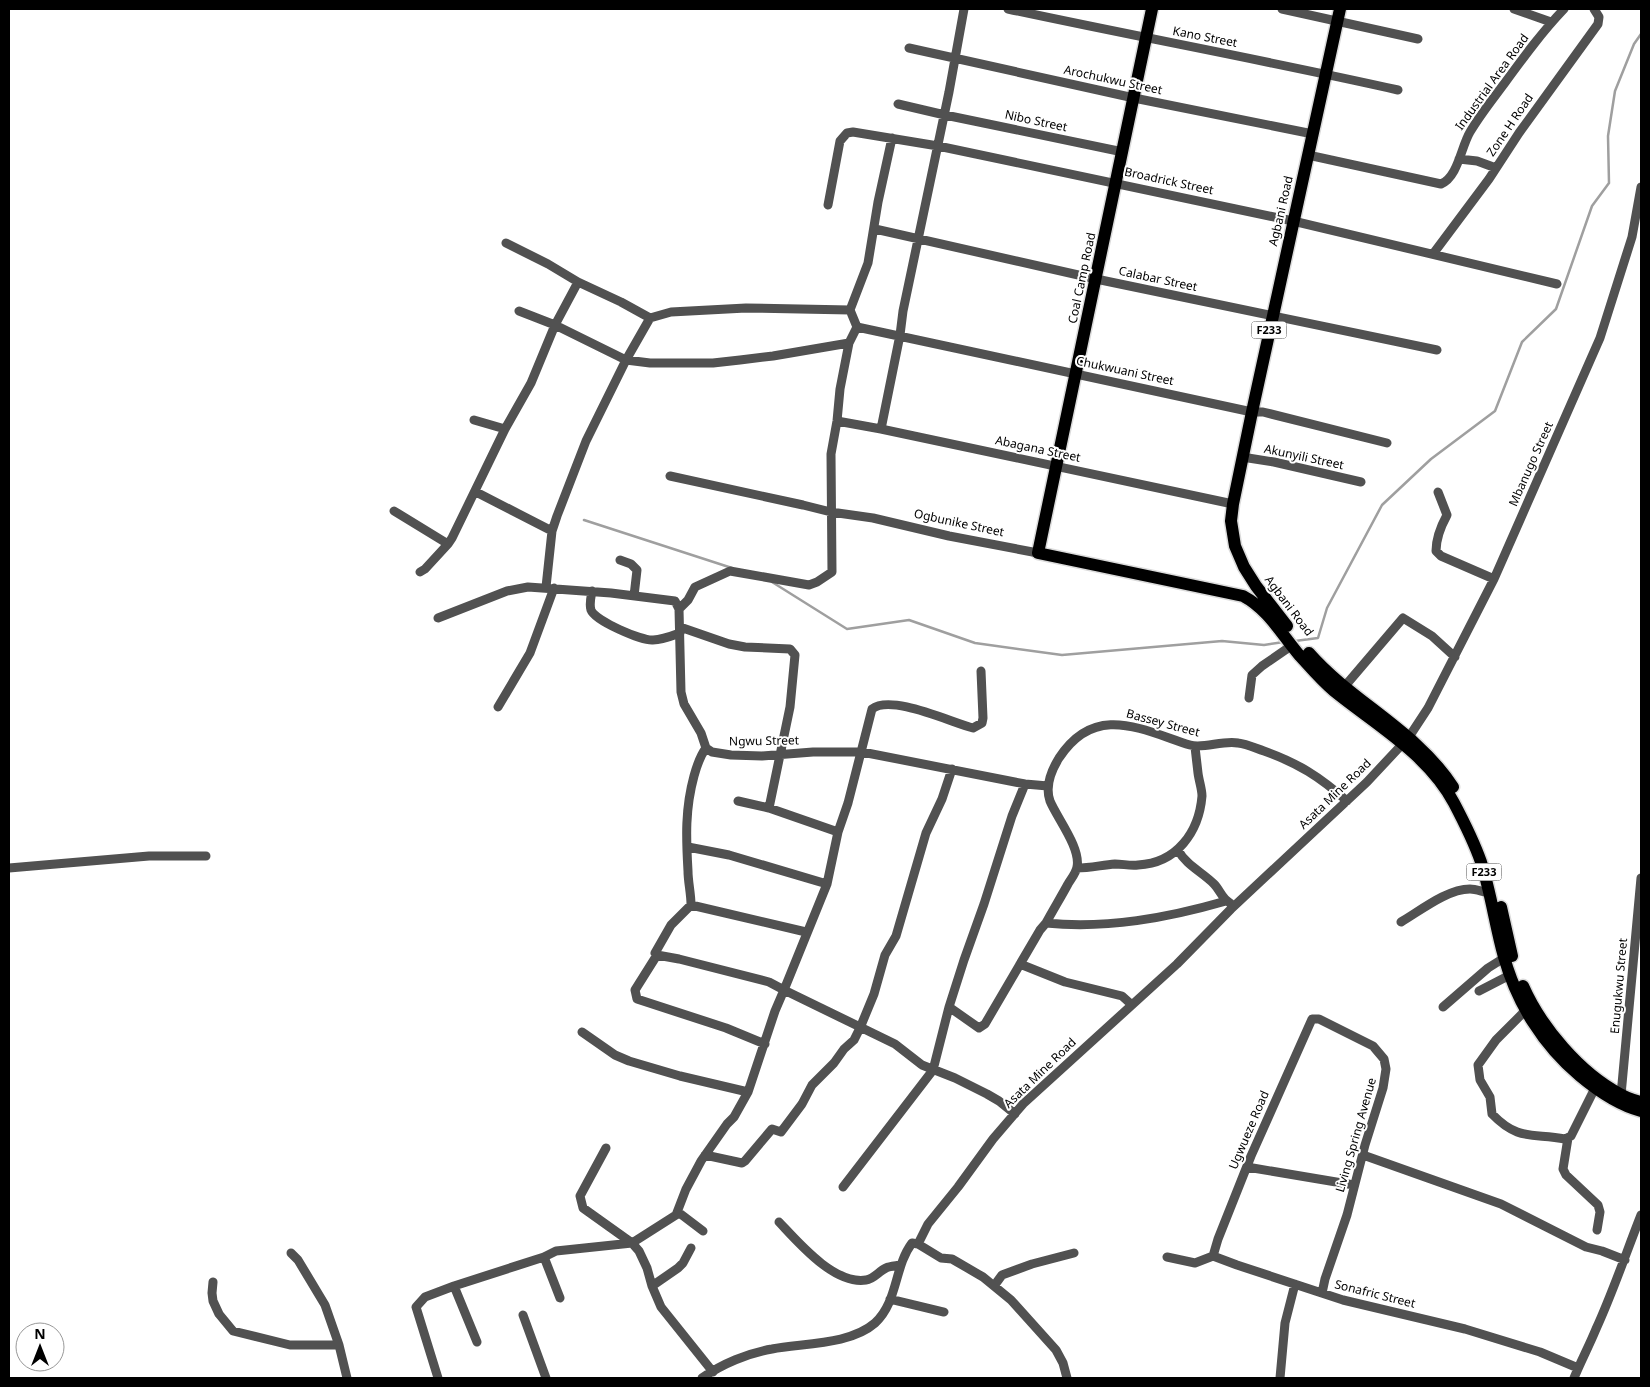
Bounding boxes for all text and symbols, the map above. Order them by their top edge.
street label: Kano Street [1171,22,1239,51]
street label: Industrial Area Road [1451,30,1532,133]
street label: Arochukwu Street [1062,61,1164,98]
street label: Zone H Road [1482,90,1537,159]
street label: Nibo Street [1003,106,1070,136]
street label: Broadrick Street [1123,163,1216,198]
street label: Agbani Road [1264,174,1297,248]
street label: Coal Camp Road [1064,231,1099,325]
street label: Calabar Street [1117,262,1200,295]
road number: F233 [1252,322,1286,338]
street label: Chukwuani Street [1075,352,1176,389]
street label: Mbanugo Street [1504,418,1557,509]
street label: Abagana Street [994,431,1083,466]
street label: Akunyili Street [1263,440,1346,473]
street label: Ogbunike Street [912,505,1006,541]
street label: Agbani Road [1261,572,1318,639]
street label: Bassey Street [1125,705,1202,741]
street label: Ngwu Street [729,731,800,750]
street label: Asata Mine Road [1295,755,1375,833]
road number: F233 [1466,864,1502,880]
street label: Enugukwu Street [1606,937,1631,1035]
street label: Asata Mine Road [1000,1034,1080,1112]
street label: Living Spring Avenue [1331,1075,1380,1194]
street label: Ugwueze Road [1224,1088,1273,1172]
street label: Sonafric Street [1333,1275,1418,1312]
north arrow [15,1322,65,1372]
text: N [34,1324,46,1343]

